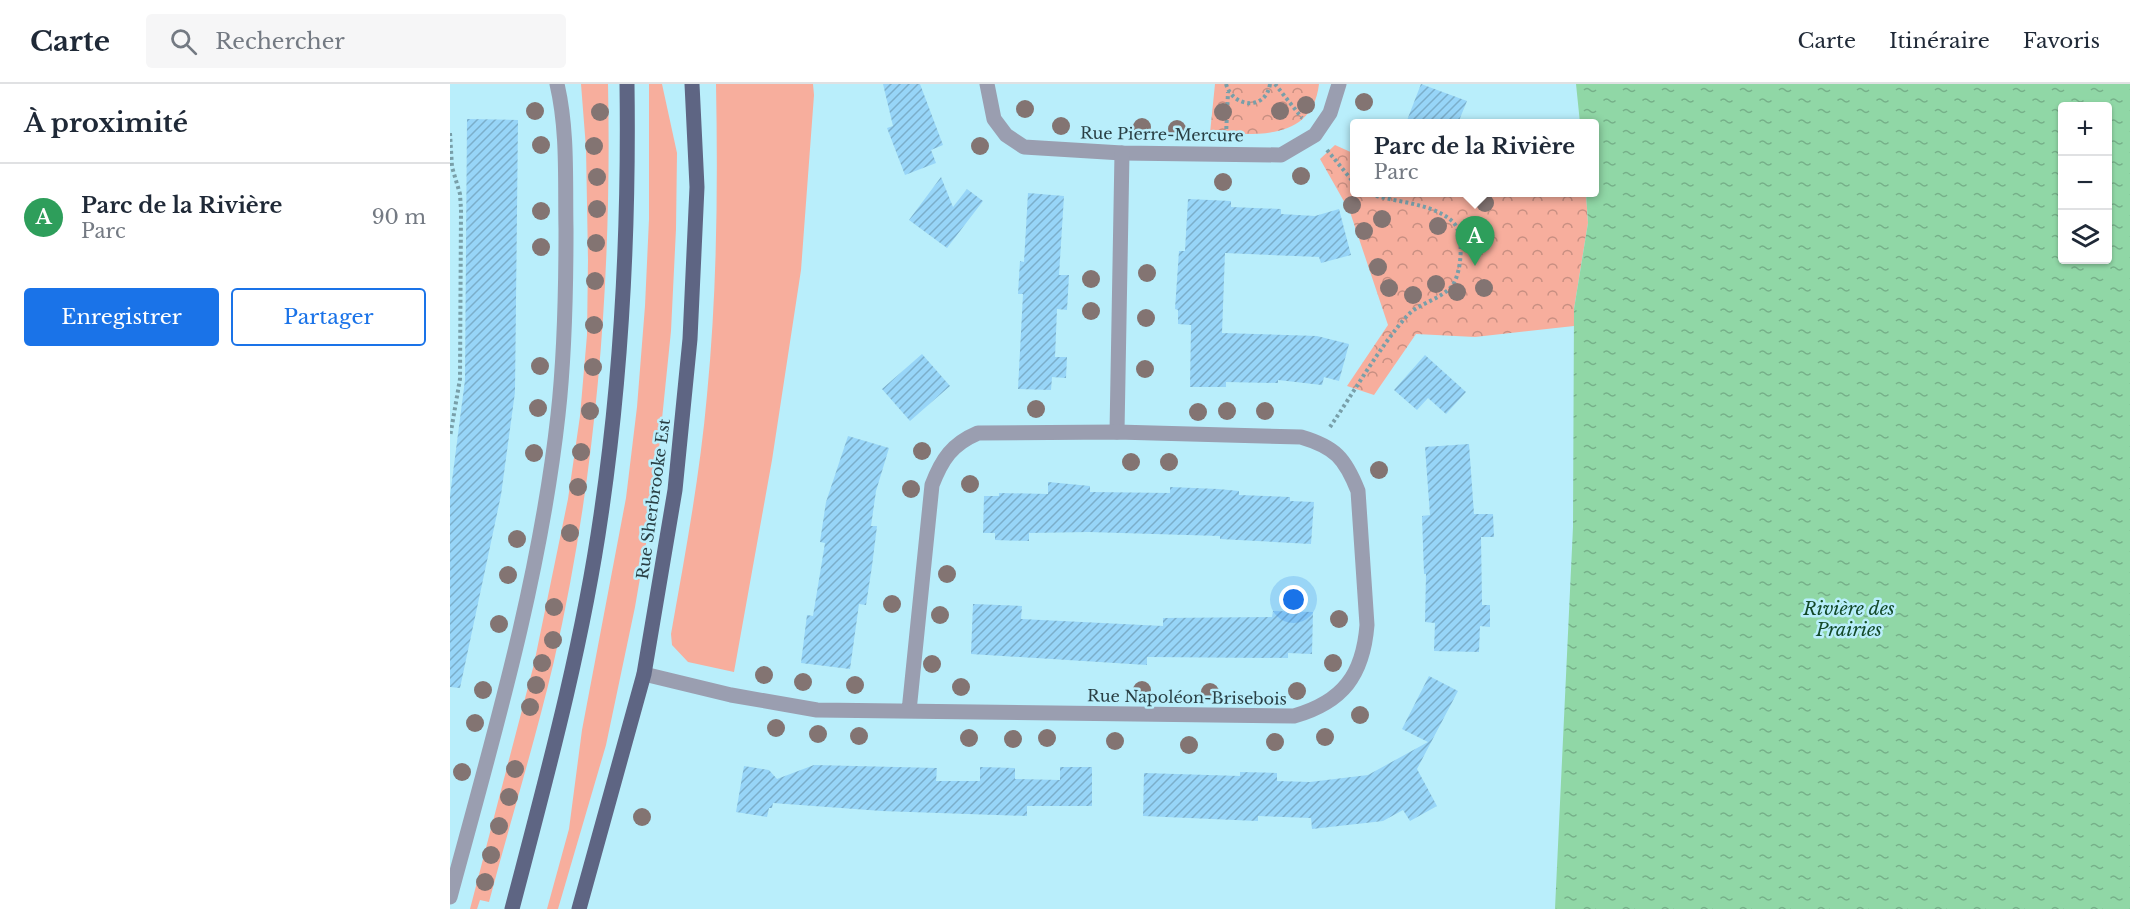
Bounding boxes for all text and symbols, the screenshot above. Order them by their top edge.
search box [146,14,566,68]
text: Carte [30,24,110,59]
icon: search [167,25,200,58]
text: Rechercher [215,28,345,55]
text: Carte [1798,28,1856,54]
text: Itinéraire [1889,28,1990,54]
text: Favoris [2023,28,2100,54]
map controls [2058,102,2112,264]
button: + [2058,102,2112,156]
text: À proximité [24,107,188,139]
popup [1350,119,1599,197]
street label: Rue Pierre-Mercure [1080,123,1244,145]
text: Parc de la Rivière [1374,133,1575,160]
button: − [2058,156,2112,210]
text: Parc [1374,160,1418,184]
text: Parc de la Rivière [81,192,282,219]
text: A [35,205,52,229]
text: 90 m [372,205,426,229]
button: layers [2058,210,2112,264]
pin: A [1456,216,1494,266]
text: Parc [81,219,126,243]
button: Enregistrer [24,288,219,346]
button: Partager [231,288,426,346]
street label: Rue Sherbrooke Est [632,417,674,581]
your location [1279,585,1308,614]
water label: Rivière des Prairies [1802,598,1895,641]
street label: Rue Napoléon-Brisebois [1087,685,1287,709]

